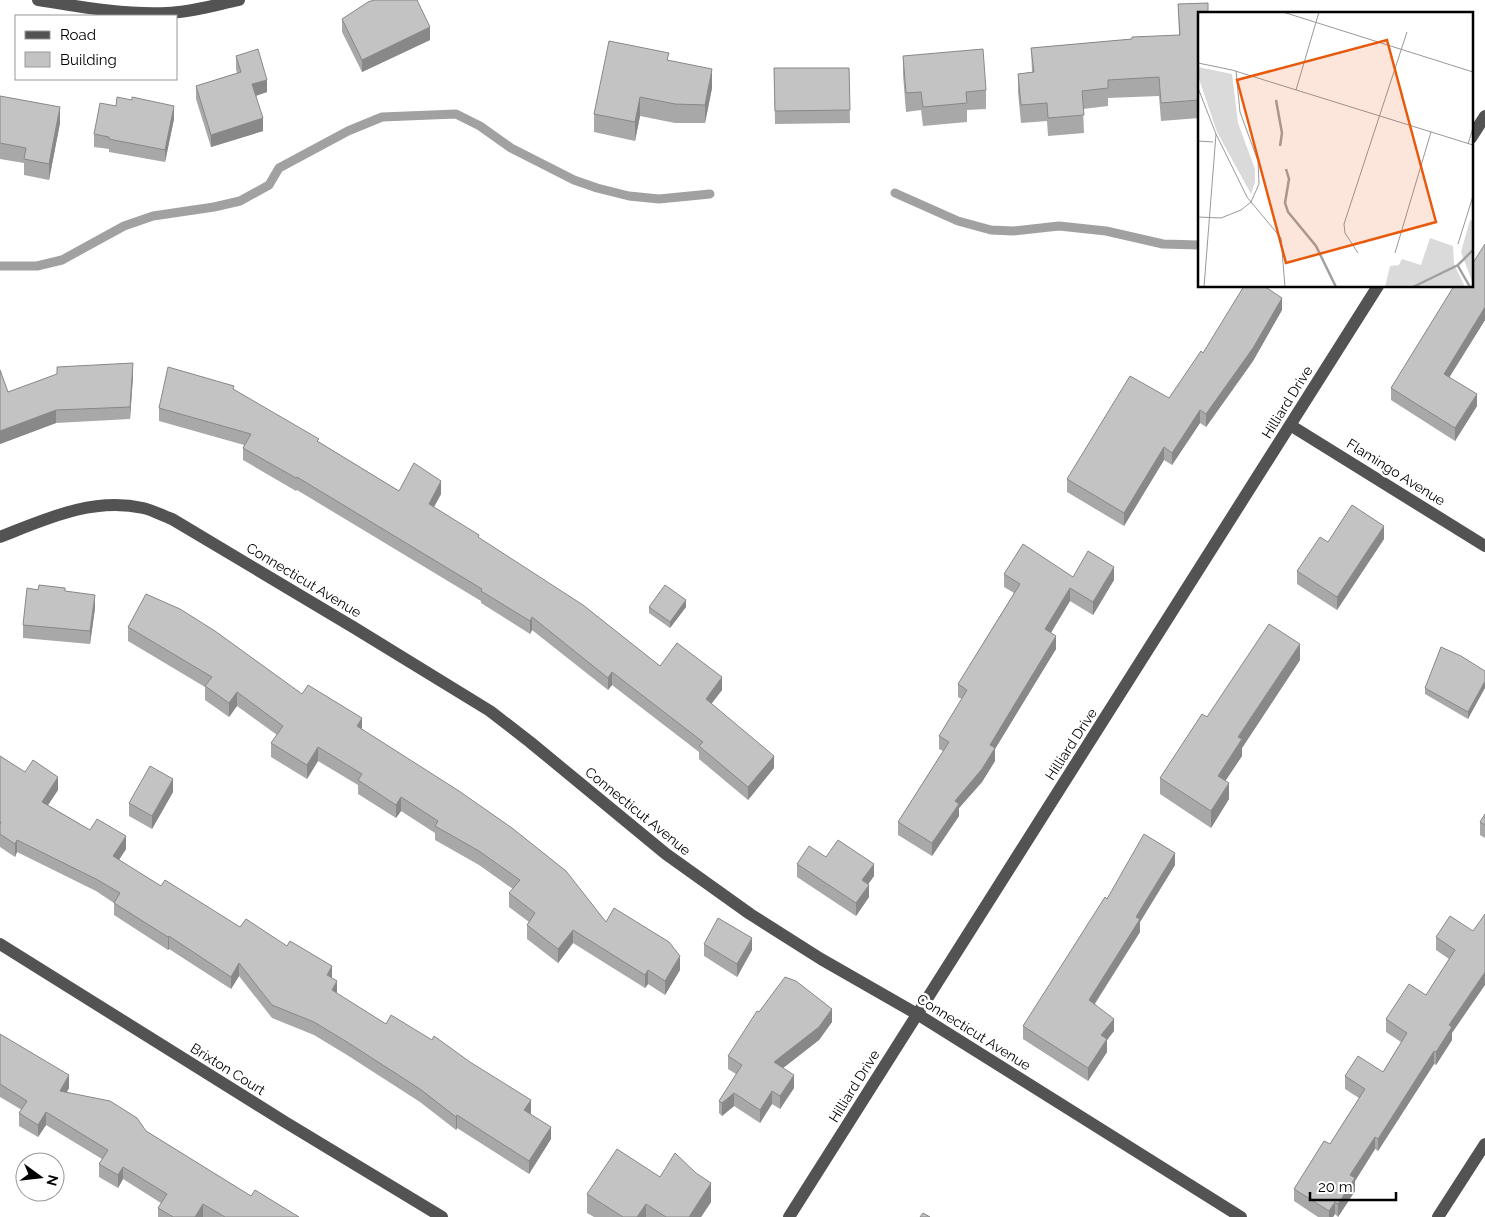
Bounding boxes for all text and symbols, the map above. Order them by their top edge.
inset map [1198,12,1472,288]
legend [15,15,178,80]
text: Road [60,26,96,44]
text: Building [60,51,117,69]
street label: Hilliard Drive [1258,363,1316,441]
street label: Flamingo Avenue [1344,435,1448,509]
street label: Connecticut Avenue [244,539,364,621]
street label: Hilliard Drive [1042,705,1100,783]
street label: Connecticut Avenue [582,764,694,858]
street label: Connecticut Avenue [914,991,1034,1073]
street label: Brixton Court [188,1040,268,1098]
street label: Hilliard Drive [825,1047,883,1125]
north arrow [15,1152,65,1202]
scale bar [1310,1170,1396,1202]
text: N [43,1173,62,1188]
text: 20 m [1318,1178,1353,1196]

